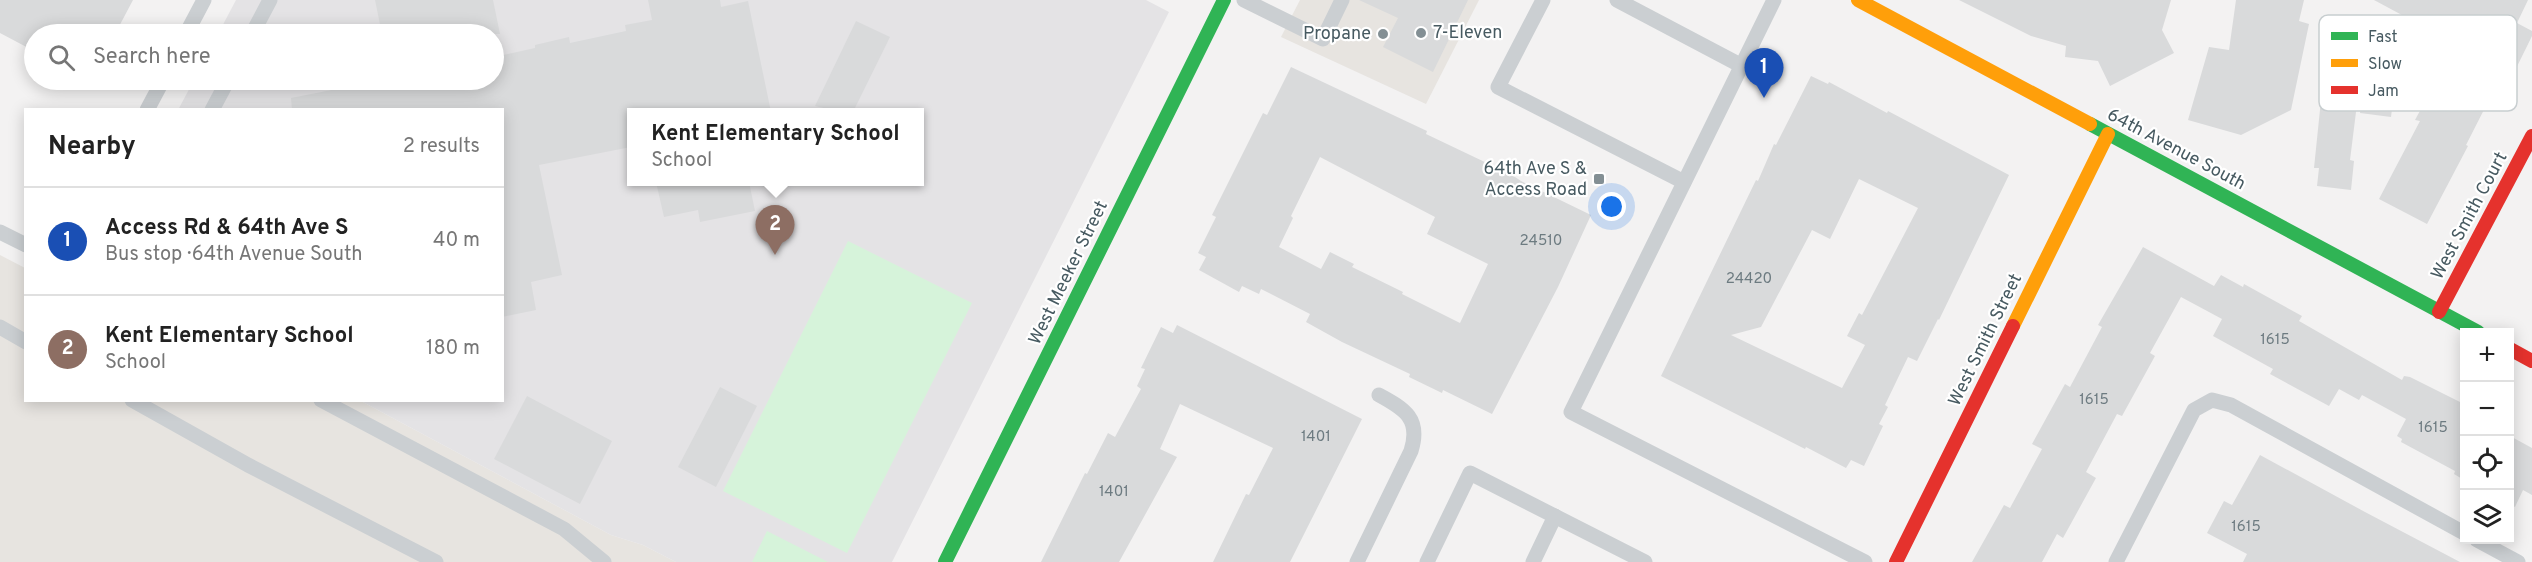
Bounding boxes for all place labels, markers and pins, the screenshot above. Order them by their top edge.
place label: 7-Eleven [1433,22,1502,45]
place label: Propane [1303,23,1371,46]
marker: 7-Eleven [1414,26,1428,40]
marker: Propane [1376,27,1390,41]
pin: 1 [1744,48,1784,98]
place label: 64th Ave S & Access Road [1483,158,1587,202]
marker: 64th Ave S & Access Road [1592,172,1606,186]
pin: 2 [756,206,794,255]

